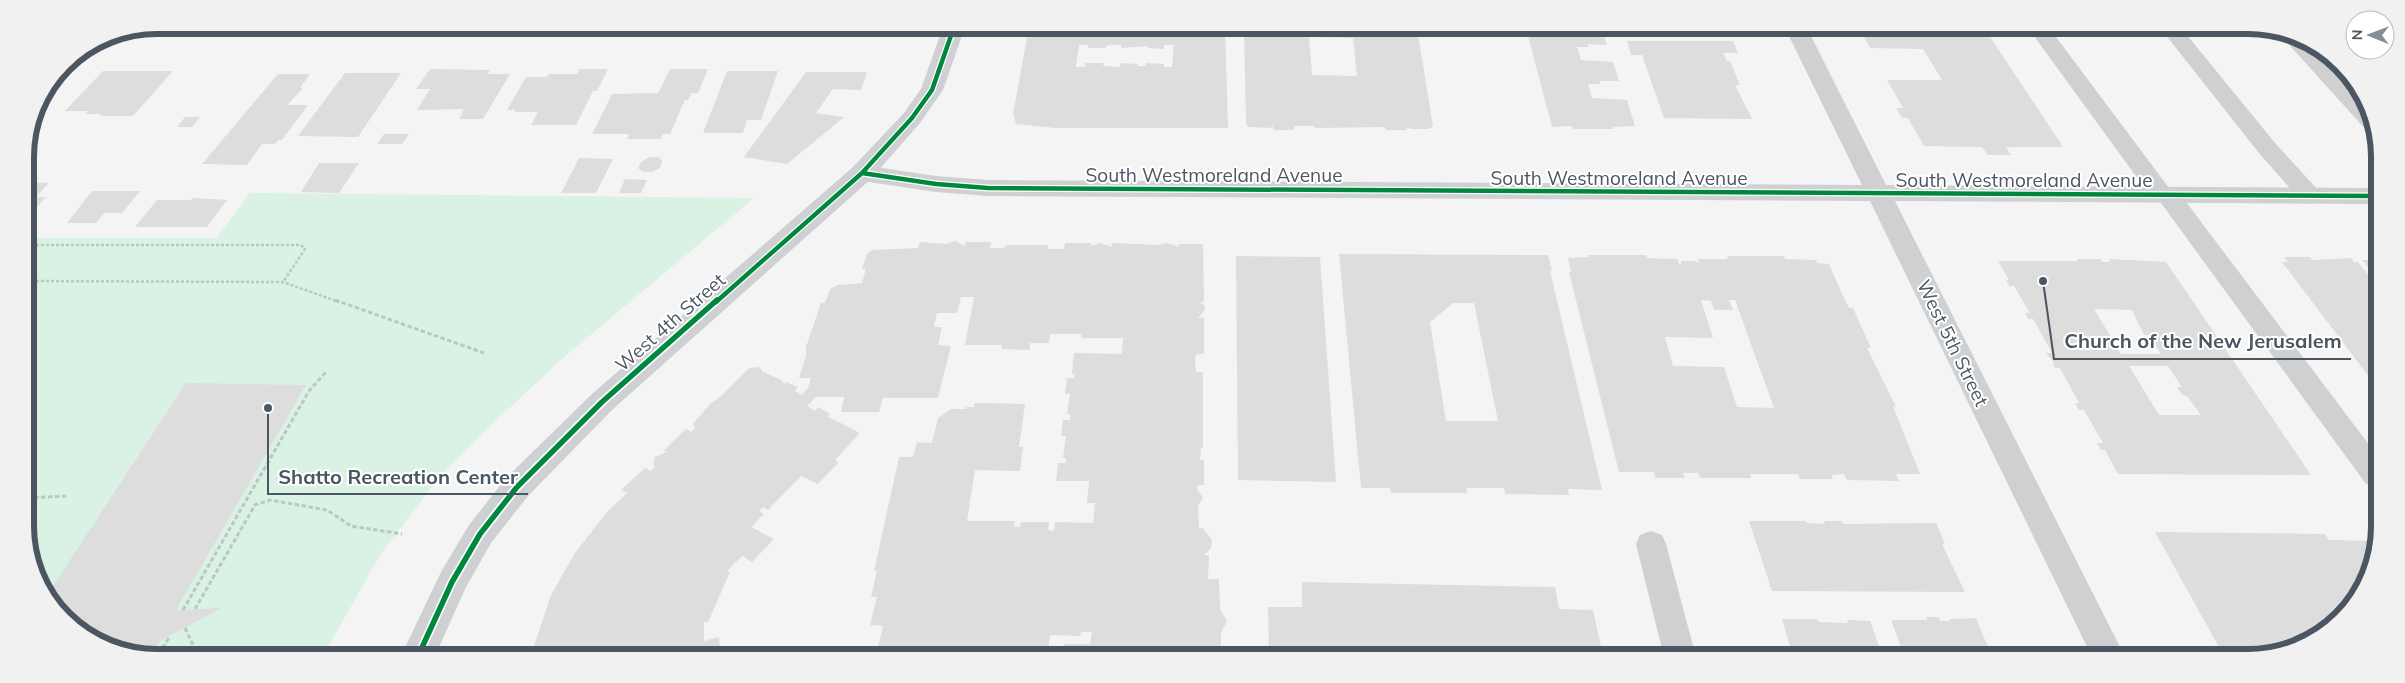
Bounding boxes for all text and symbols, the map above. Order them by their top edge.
north arrow [2345,10,2395,60]
text: N [2348,29,2366,40]
street label: South Westmoreland Avenue [1086,163,1342,187]
street label: South Westmoreland Avenue [1491,166,1747,190]
street label: South Westmoreland Avenue [1896,168,2152,192]
street label: West 4th Street [610,267,730,376]
street label: West 5th Street [1912,276,1994,411]
callout: Church of the New Jerusalem [2054,324,2351,359]
text: Church of the New Jerusalem [2064,328,2342,353]
callout: Shatto Recreation Center [268,459,528,494]
text: Shatto Recreation Center [278,464,518,489]

